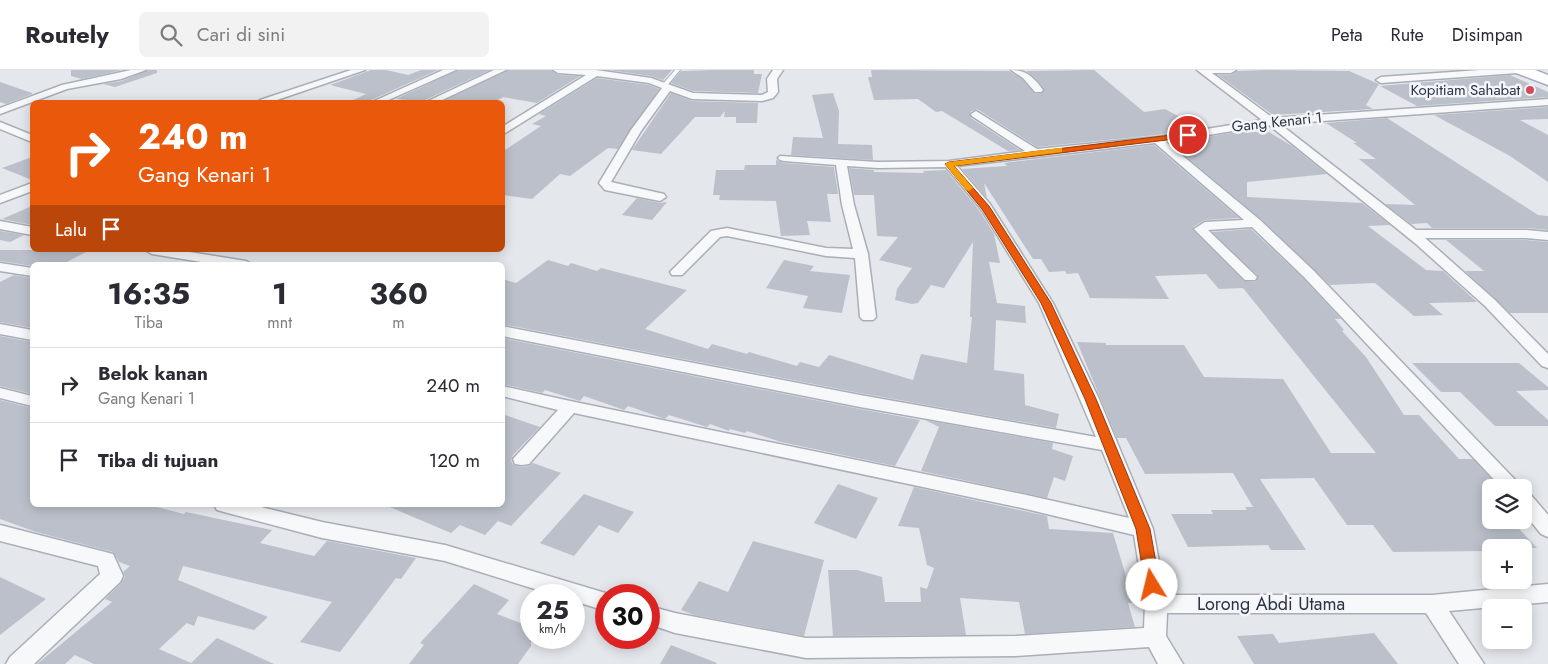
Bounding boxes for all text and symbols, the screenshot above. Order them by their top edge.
search box [139,12,489,57]
text: Routely [25,17,109,52]
icon: search [157,21,185,49]
text: Cari di sini [197,21,285,48]
text: Peta [1331,22,1363,48]
text: Rute [1391,22,1424,48]
text: Disimpan [1452,22,1523,48]
place label: Kopitiam Sahabat [1411,79,1520,101]
marker: Kopitiam Sahabat [1524,84,1536,96]
street label: Gang Kenari 1 [1231,106,1323,138]
text: 240 m [138,112,248,162]
pin [1167,114,1209,156]
icon: right [55,120,120,185]
icon: arrive [1174,121,1202,149]
text: Gang Kenari 1 [138,158,271,190]
icon: arrive [97,215,125,243]
text: Lalu [55,216,87,243]
text: 16:35 [107,272,190,315]
text: 1 [272,272,287,315]
text: 360 [369,272,428,315]
text: Tiba [134,311,163,334]
text: mnt [267,311,292,334]
text: m [392,311,405,334]
text: Belok kanan [98,360,208,387]
icon: right [55,371,83,399]
text: 240 m [426,372,480,399]
text: Gang Kenari 1 [98,387,195,410]
icon: arrive [55,446,83,474]
text: Tiba di tujuan [98,447,218,474]
text: 120 m [429,447,480,474]
map controls [1482,479,1532,649]
button: layers [1482,479,1532,529]
button: + [1482,539,1532,589]
position arrow [1125,558,1177,610]
speed limit sign: 30 [595,584,660,649]
street label: Lorong Abdi Utama [1197,591,1345,617]
text: 25 [536,592,569,628]
button: − [1482,599,1532,649]
text: km/h [539,620,566,638]

